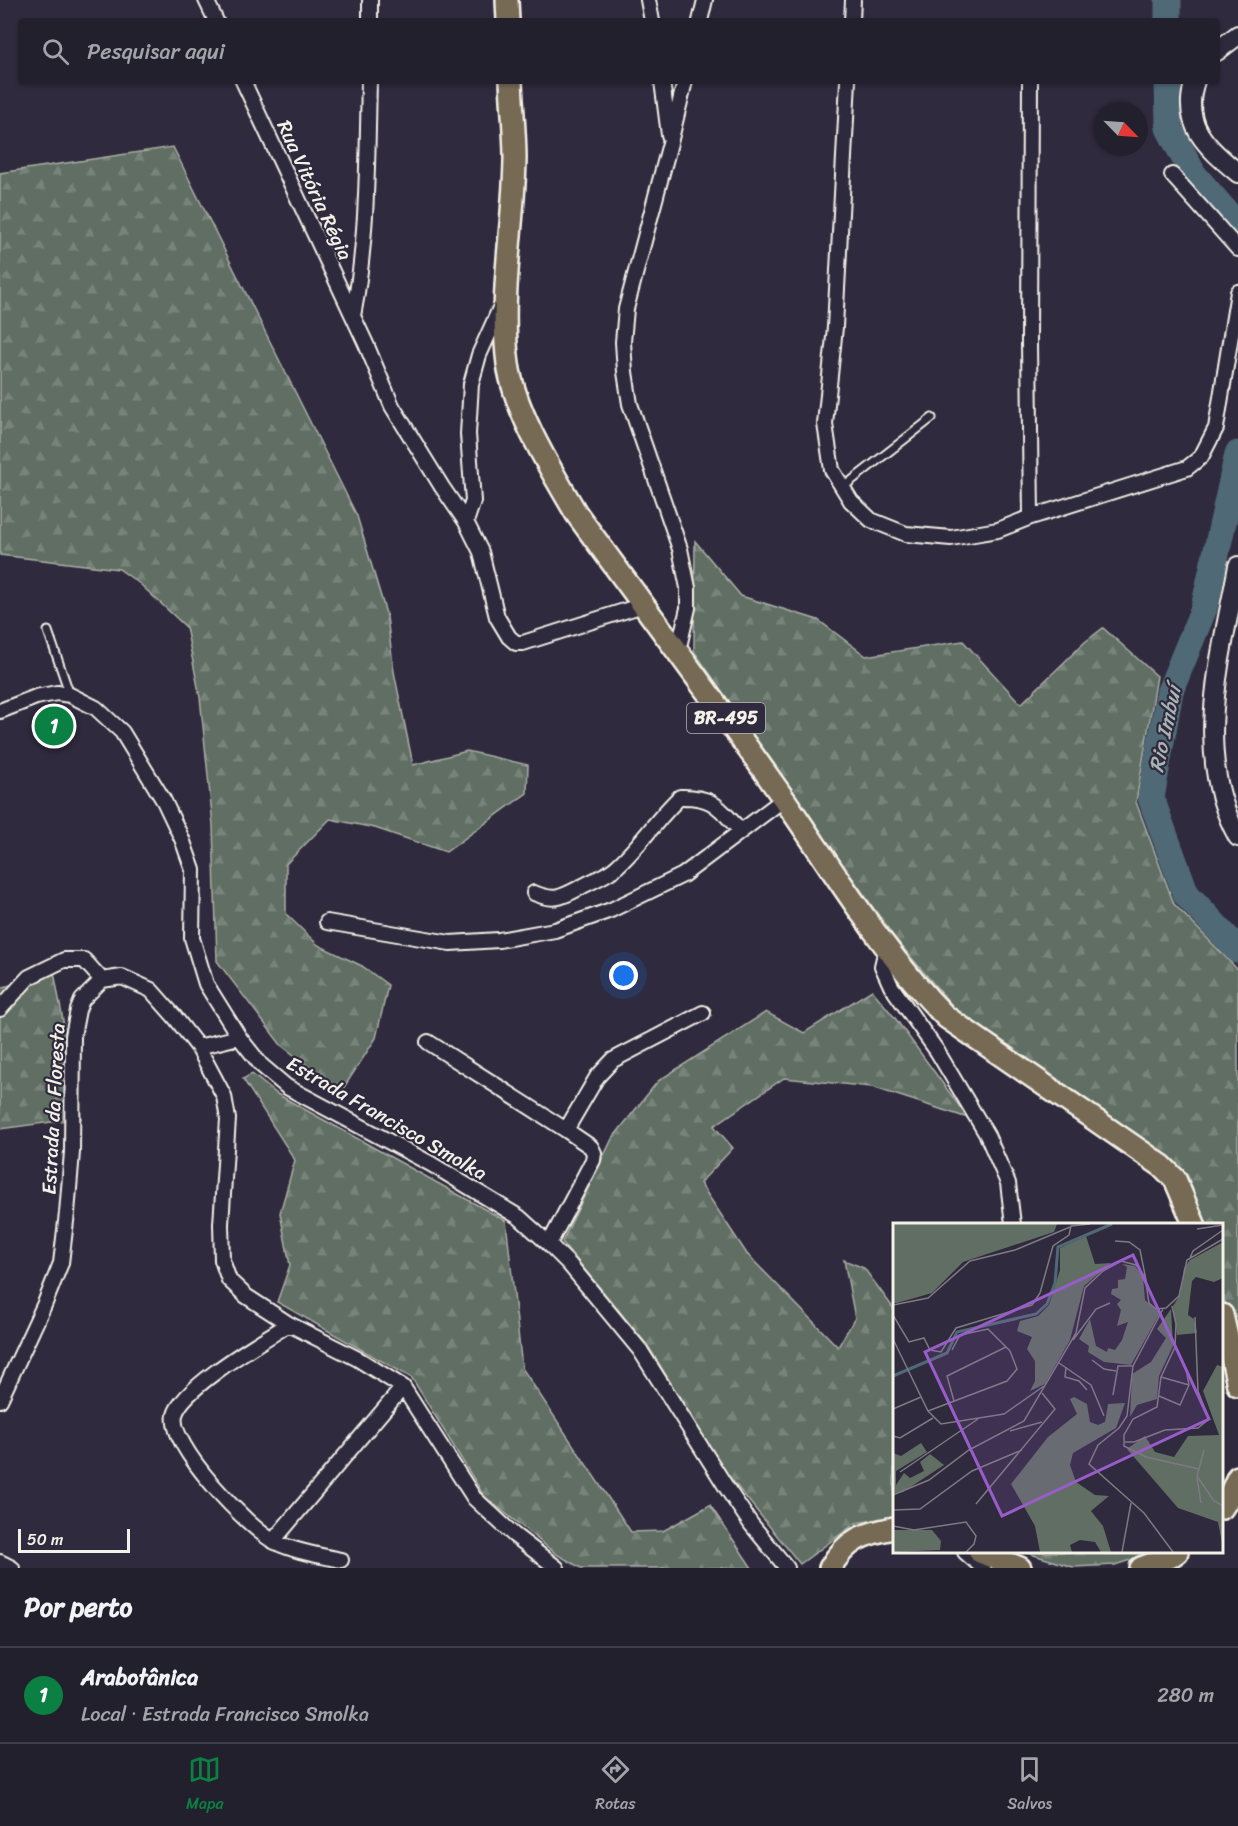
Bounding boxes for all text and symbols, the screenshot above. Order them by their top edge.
search box [18,18,1220,84]
text: Pesquisar aqui [87,32,225,71]
icon: search [39,35,72,68]
north arrow [1094,102,1148,156]
street label: Rua Vitória Régia [267,114,362,266]
water label: Rio Imbuí [1137,676,1194,776]
road number: BR-495 [687,703,765,733]
pin: 1 [34,704,74,748]
your location [609,961,638,990]
street label: Estrada da Floresta [32,1023,75,1196]
street label: Estrada Francisco Smolka [280,1046,494,1190]
inset map [893,1223,1223,1553]
text: 50 m [27,1525,63,1554]
scale bar [18,1526,130,1554]
text: Por perto [24,1584,132,1630]
text: Arabotânica [81,1658,198,1697]
text: 1 [39,1678,48,1713]
text: 280 m [1157,1678,1214,1713]
text: Local · Estrada Francisco Smolka [81,1697,369,1732]
tab: Mapa [186,1753,223,1818]
tab: Rotas [595,1753,636,1818]
tab: Salvos [1007,1753,1052,1818]

